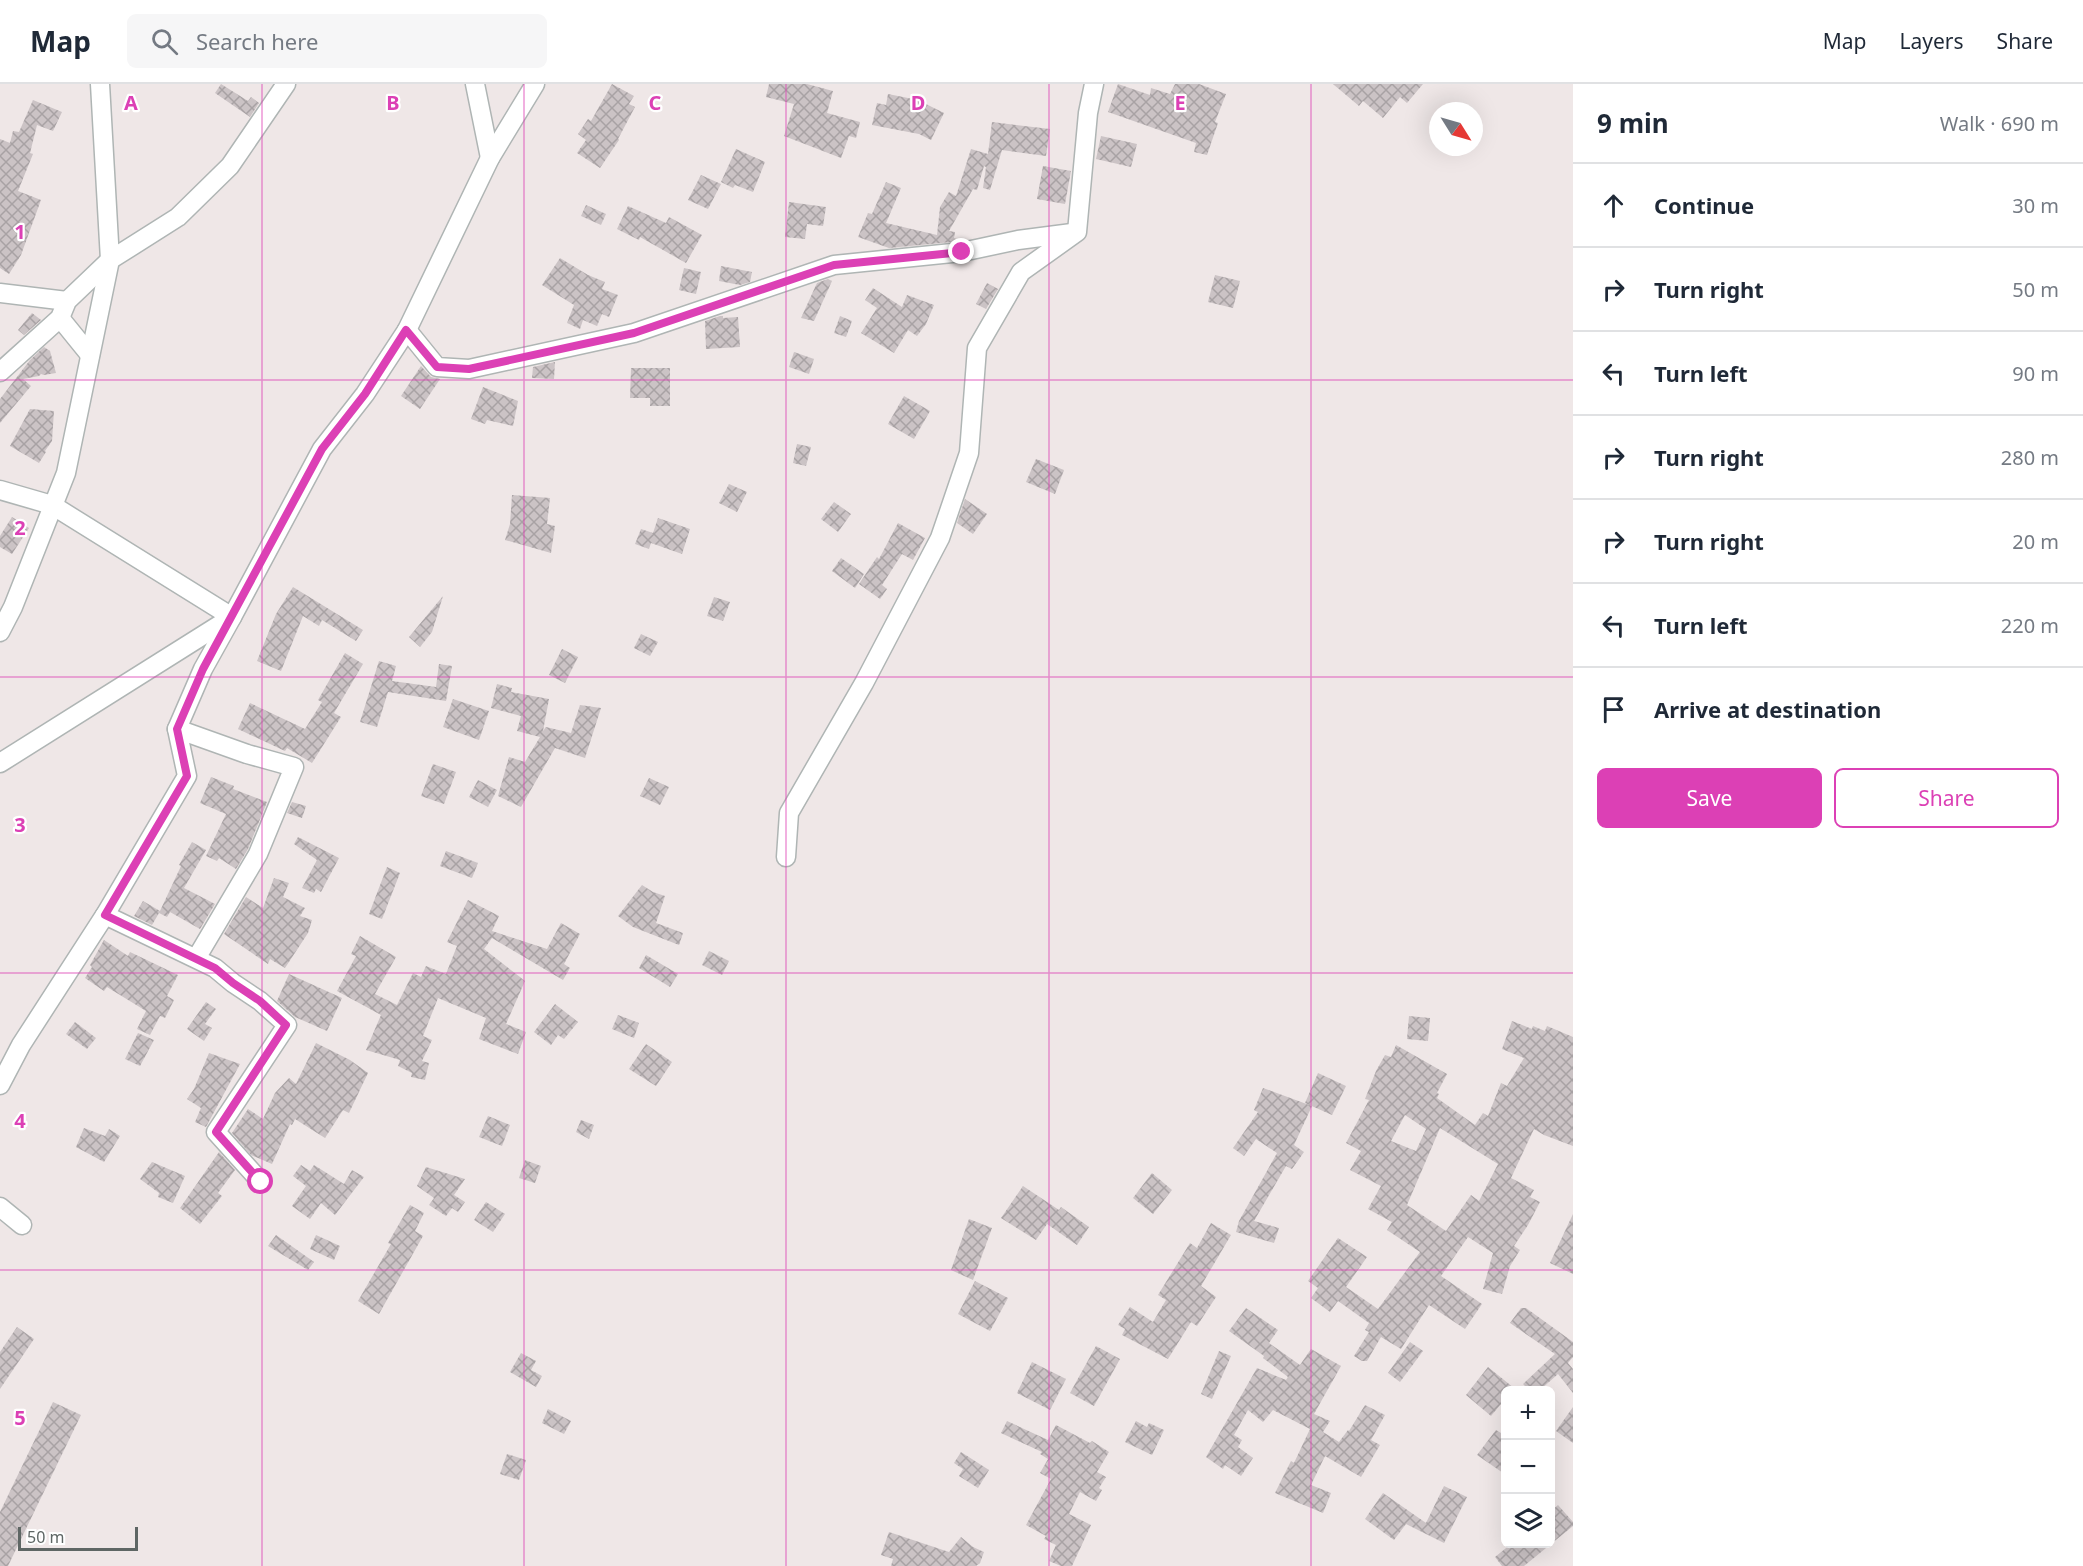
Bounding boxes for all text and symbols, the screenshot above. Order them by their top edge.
search box [127,14,547,68]
text: Map [30,22,91,60]
icon: search [148,25,181,58]
text: Search here [196,26,318,56]
text: Map [1823,27,1867,55]
text: Layers [1900,27,1964,55]
text: Share [1997,27,2053,55]
text: A [124,89,138,116]
text: B [386,89,400,116]
text: C [649,89,662,116]
text: D [911,89,925,116]
text: E [1174,89,1186,116]
north arrow [1429,102,1483,156]
text: 9 min [1597,105,1669,141]
text: Walk · 690 m [1940,110,2059,137]
icon: ahead [1597,189,1630,222]
text: Continue [1654,190,1754,220]
text: 30 m [2012,192,2059,219]
text: 1 [14,218,26,245]
route end [948,238,974,264]
icon: right [1597,273,1630,306]
text: Turn right [1654,274,1764,304]
text: 50 m [2012,276,2059,303]
icon: left [1597,357,1630,390]
text: Turn left [1654,358,1748,388]
text: 90 m [2012,360,2059,387]
icon: right [1597,441,1630,474]
text: Turn right [1654,442,1764,472]
text: 280 m [2001,444,2059,471]
text: 2 [14,514,26,541]
icon: right [1597,525,1630,558]
text: Turn right [1654,526,1764,556]
text: 20 m [2012,528,2059,555]
icon: left [1597,609,1630,642]
text: Turn left [1654,610,1748,640]
text: 220 m [2001,612,2059,639]
icon: arrive [1597,693,1630,726]
text: Arrive at destination [1654,694,1881,724]
button: Save [1597,768,1822,828]
button: Share [1834,768,2059,828]
text: 3 [14,811,26,838]
text: 4 [14,1107,26,1134]
route start [247,1168,273,1194]
map controls [1501,1386,1555,1548]
button: + [1501,1386,1555,1440]
text: 5 [14,1404,26,1431]
button: − [1501,1440,1555,1494]
button: layers [1501,1494,1555,1548]
scale bar [18,1524,138,1552]
text: 50 m [27,1526,64,1548]

